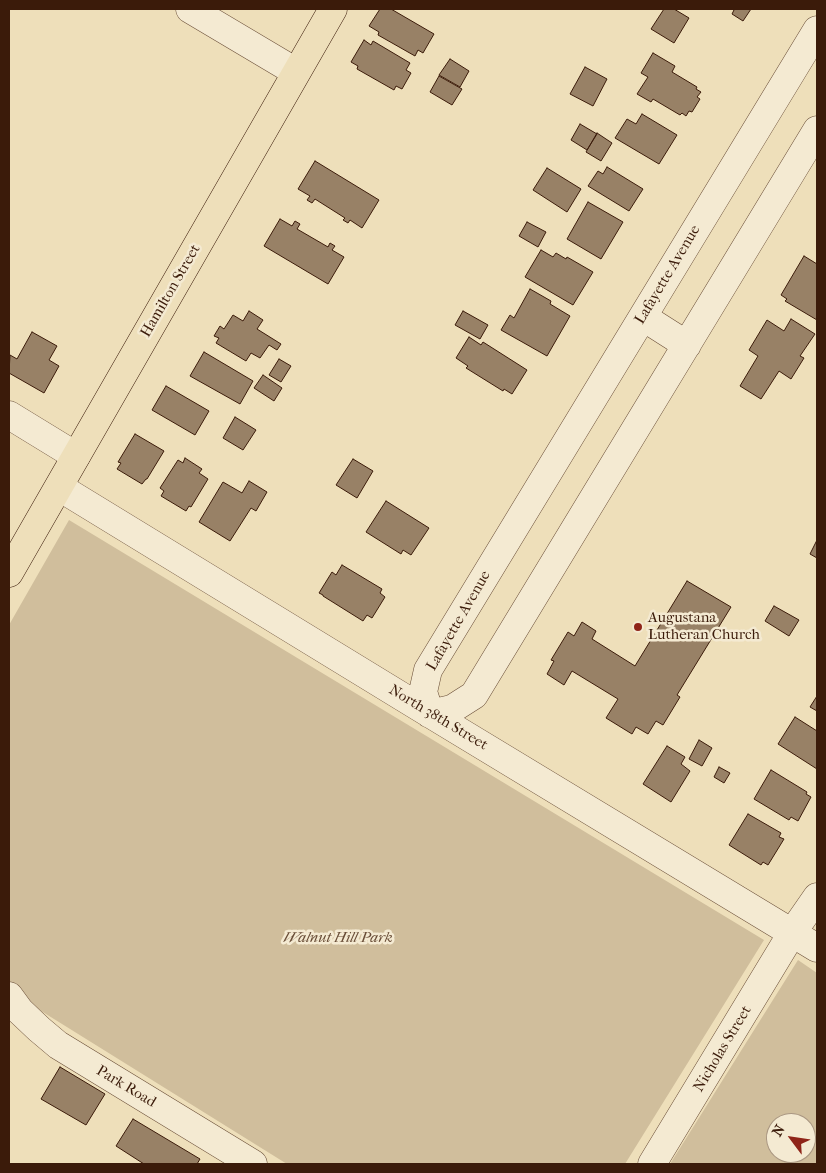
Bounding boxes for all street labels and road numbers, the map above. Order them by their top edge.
street label: Lafayette Avenue [631,222,705,328]
street label: Hamilton Street [137,241,205,341]
street label: Lafayette Avenue [423,568,495,674]
street label: North 38th Street [385,681,491,755]
street label: Nicholas Street [690,1003,756,1095]
street label: Park Road [93,1062,159,1112]

